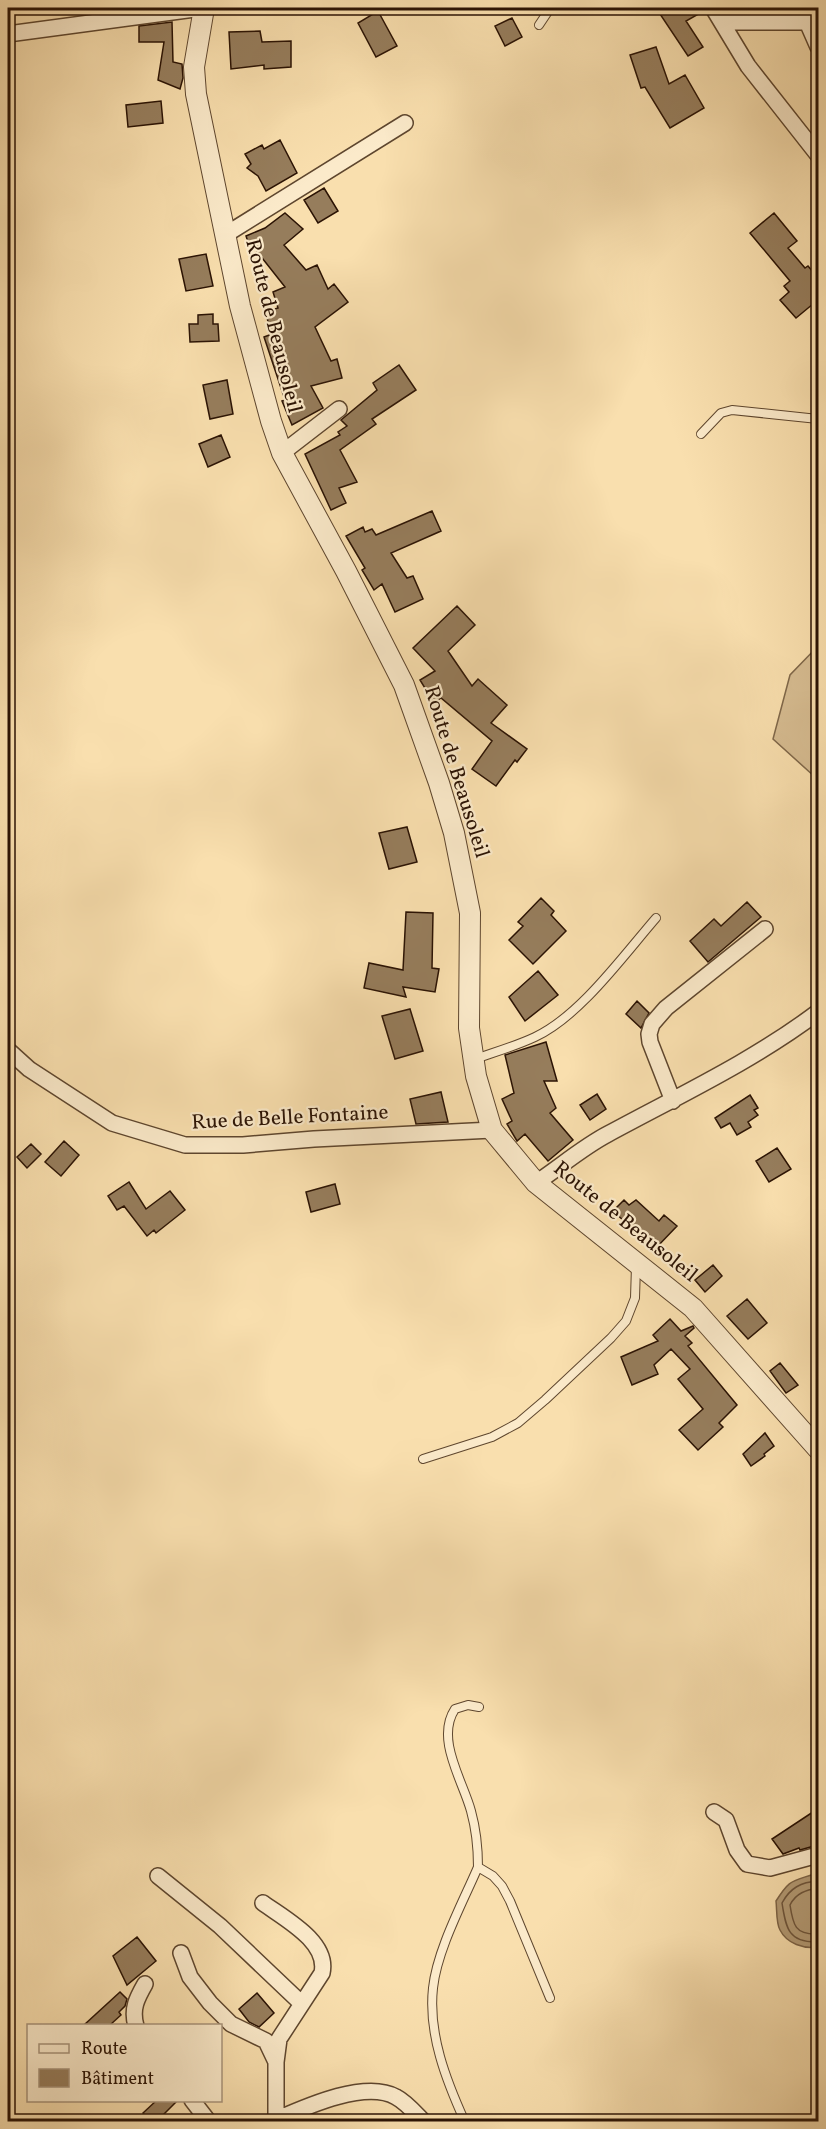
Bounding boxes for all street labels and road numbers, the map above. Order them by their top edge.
street label: Route de Beausoleil [237,236,309,416]
street label: Route de Beausoleil [416,682,496,862]
street label: Rue de Belle Fontaine [191,1098,389,1138]
street label: Route de Beausoleil [547,1155,703,1289]

